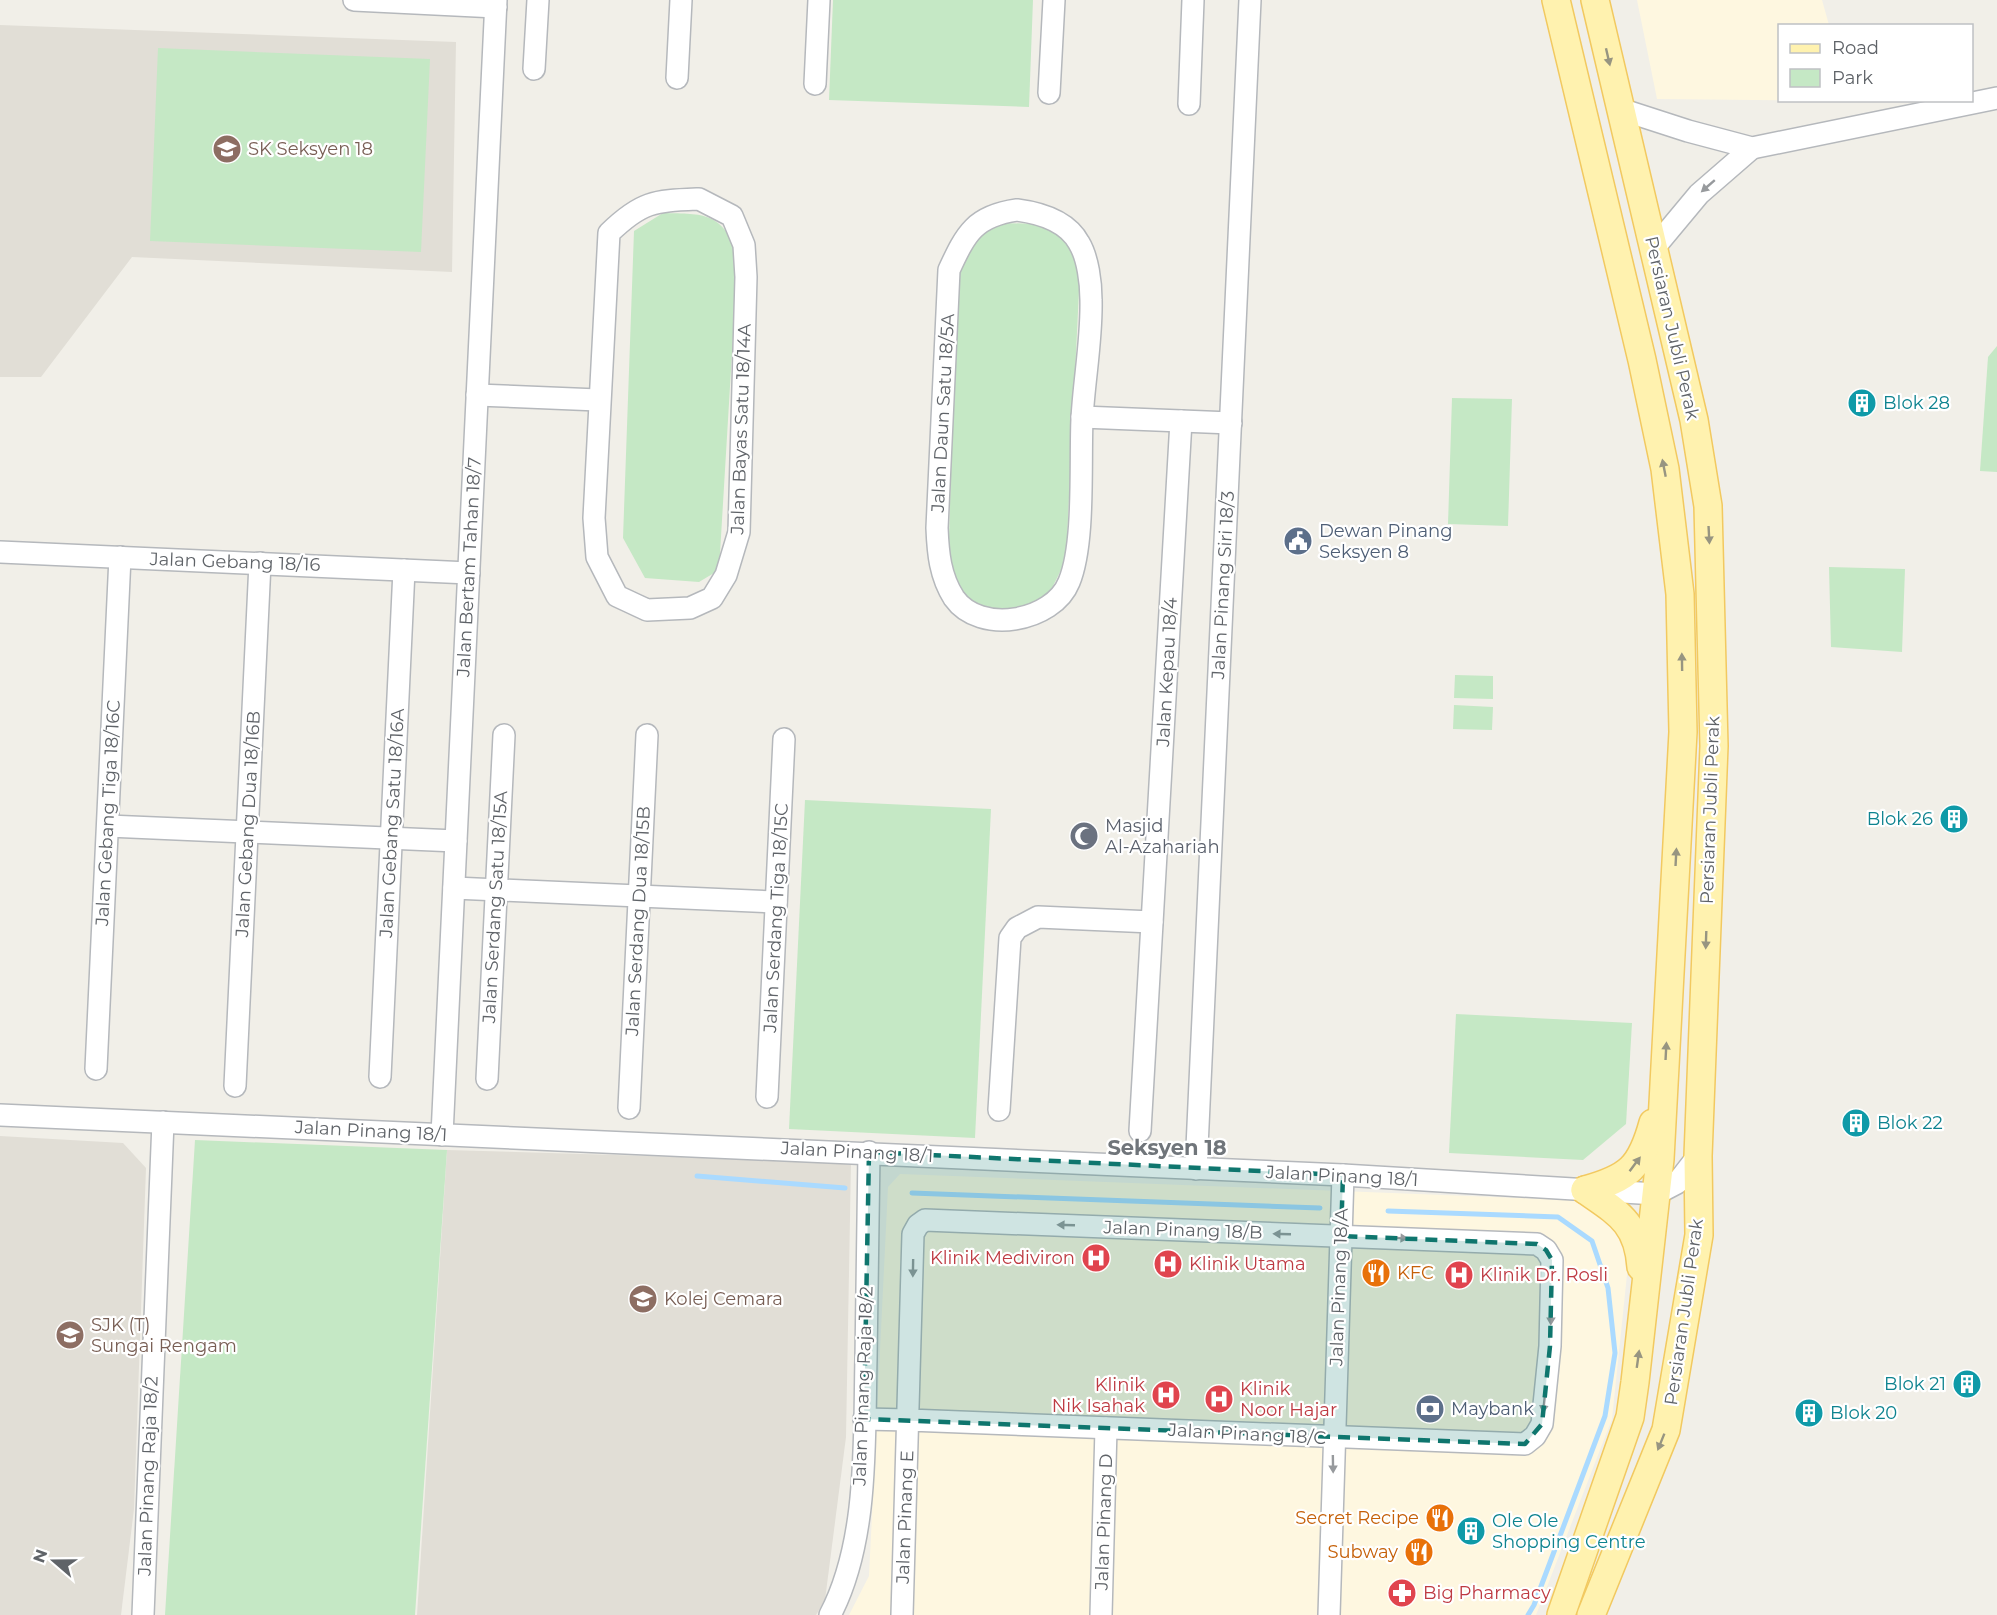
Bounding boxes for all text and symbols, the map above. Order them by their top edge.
legend [1778,24,1973,102]
text: Road [1832,37,1879,59]
one-way arrow [1604,48,1614,66]
text: Park [1832,67,1873,89]
school or university icon: SK Seksyen 18 [211,133,243,165]
place label: SK Seksyen 18 [248,138,373,160]
one-way arrow [1701,179,1716,192]
street label: Persiaran Jubli Perak [1640,234,1704,422]
street label: Jalan Daun Satu 18/5A [927,313,959,514]
street label: Jalan Bayas Satu 18/14A [726,323,756,536]
building icon: Blok 28 [1846,387,1878,419]
place label: Blok 28 [1883,392,1950,414]
street label: Jalan Bertam Tahan 18/7 [452,456,486,679]
one-way arrow [1659,458,1668,477]
street label: Jalan Pinang Siri 18/3 [1207,490,1239,681]
place label: Dewan Pinang Seksyen 8 [1319,520,1453,563]
public building icon: Dewan Pinang Seksyen 8 [1282,525,1314,557]
one-way arrow [1704,525,1713,544]
street label: Jalan Gebang 18/16 [148,548,321,576]
street label: Jalan Kepau 18/4 [1152,597,1182,748]
one-way arrow [1677,652,1687,671]
street label: Jalan Gebang Tiga 18/16C [91,699,125,928]
street label: Jalan Gebang Satu 18/16A [375,708,409,939]
street label: Jalan Gebang Dua 18/16B [231,710,265,939]
street label: Persiaran Jubli Perak [1696,715,1724,904]
street label: Jalan Serdang Satu 18/15A [478,790,512,1025]
street label: Jalan Serdang Tiga 18/15C [759,802,793,1034]
building icon: Blok 26 [1938,803,1970,835]
street label: Jalan Serdang Dua 18/15B [621,806,655,1037]
place label: Blok 26 [1867,808,1933,830]
place label: Masjid Al-Azahariah [1105,815,1220,858]
mosque icon: Masjid Al-Azahariah [1068,820,1100,852]
one-way arrow [1672,847,1681,866]
one-way arrow [1702,930,1711,949]
one-way arrow [1661,1042,1670,1061]
building icon: Blok 22 [1840,1107,1872,1139]
place label: Blok 22 [1877,1112,1943,1134]
street label: Jalan Pinang 18/1 [293,1116,448,1146]
district label: Seksyen 18 [1107,1135,1227,1160]
street label: Jalan Pinang 18/1 [779,1137,934,1167]
one-way arrow [1629,1156,1642,1172]
street label: Jalan Pinang 18/1 [1264,1161,1419,1191]
street label: Jalan Pinang 18/A [1325,1208,1353,1367]
street label: Jalan Pinang 18/B [1102,1216,1263,1244]
street label: Persiaran Jubli Perak [1660,1217,1708,1407]
one-way arrow [1057,1221,1076,1230]
one-way arrow [1273,1229,1292,1238]
one-way arrow [1390,1234,1409,1243]
hospital icon: Klinik Mediviron [1080,1242,1112,1274]
place label: Klinik Mediviron [930,1247,1075,1269]
hospital icon: Klinik Utama [1152,1248,1184,1280]
place label: Klinik Utama [1189,1253,1306,1275]
restaurant icon: KFC [1360,1257,1392,1289]
one-way arrow [908,1259,917,1278]
hospital icon: Klinik Dr. Rosli [1443,1259,1475,1291]
place label: KFC [1397,1262,1434,1284]
place label: Klinik Dr. Rosli [1480,1264,1608,1286]
school or university icon: Kolej Cemara [627,1283,659,1315]
street label: Jalan Pinang Raja 18/2 [848,1286,877,1487]
place label: Kolej Cemara [664,1288,783,1310]
one-way arrow [1546,1306,1556,1325]
place label: SJK (T) Sungai Rengam [91,1314,237,1357]
school or university icon: SJK (T) Sungai Rengam [54,1319,86,1351]
one-way arrow [1634,1349,1643,1368]
building icon: Blok 21 [1951,1368,1983,1400]
place label: Blok 21 [1884,1373,1946,1395]
place label: Klinik Nik Isahak [1052,1374,1145,1417]
street label: Jalan Pinang Raja 18/2 [133,1376,162,1577]
place label: Klinik Noor Hajar [1240,1378,1337,1421]
hospital icon: Klinik Nik Isahak [1150,1379,1182,1411]
hospital icon: Klinik Noor Hajar [1203,1383,1235,1415]
bank icon: Maybank [1414,1393,1446,1425]
one-way arrow [1539,1395,1549,1414]
building icon: Blok 20 [1793,1397,1825,1429]
place label: Maybank [1451,1398,1534,1420]
place label: Blok 20 [1830,1402,1897,1424]
street label: Jalan Pinang 18/C [1166,1419,1327,1449]
one-way arrow [1656,1433,1665,1451]
street label: Jalan Pinang E [892,1450,918,1585]
street label: Jalan Pinang D [1091,1453,1117,1592]
one-way arrow [1328,1454,1338,1473]
restaurant icon: Secret Recipe [1424,1502,1456,1534]
place label: Secret Recipe [1295,1507,1419,1529]
place label: Ole Ole Shopping Centre [1492,1510,1646,1553]
building icon: Ole Ole Shopping Centre [1455,1515,1487,1547]
north arrow [24,1531,84,1591]
restaurant icon: Subway [1403,1536,1435,1568]
place label: Subway [1327,1541,1398,1563]
text: N [29,1547,52,1565]
pharmacy icon: Big Pharmacy [1386,1577,1418,1609]
place label: Big Pharmacy [1423,1582,1551,1604]

